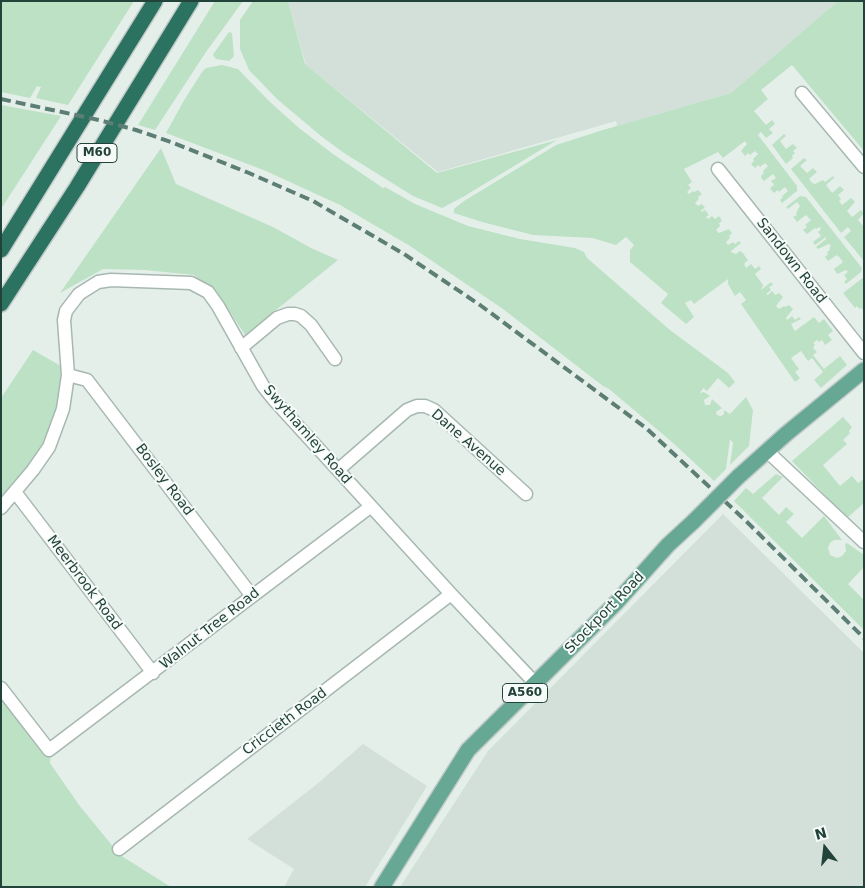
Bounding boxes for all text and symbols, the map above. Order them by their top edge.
road number: M60 [77,144,117,162]
street label: Sandown Road [752,215,830,307]
street label: Swythamley Road [259,382,355,488]
street label: Dane Avenue [427,406,509,480]
street label: Bosley Road [131,441,197,519]
street label: Meerbrook Road [43,532,125,634]
street label: Stockport Road [562,569,648,657]
street label: Walnut Tree Road [157,585,263,673]
road number: A560 [502,684,548,702]
street label: Criccieth Road [240,685,330,759]
north arrow [800,823,850,873]
text: N [813,824,829,843]

